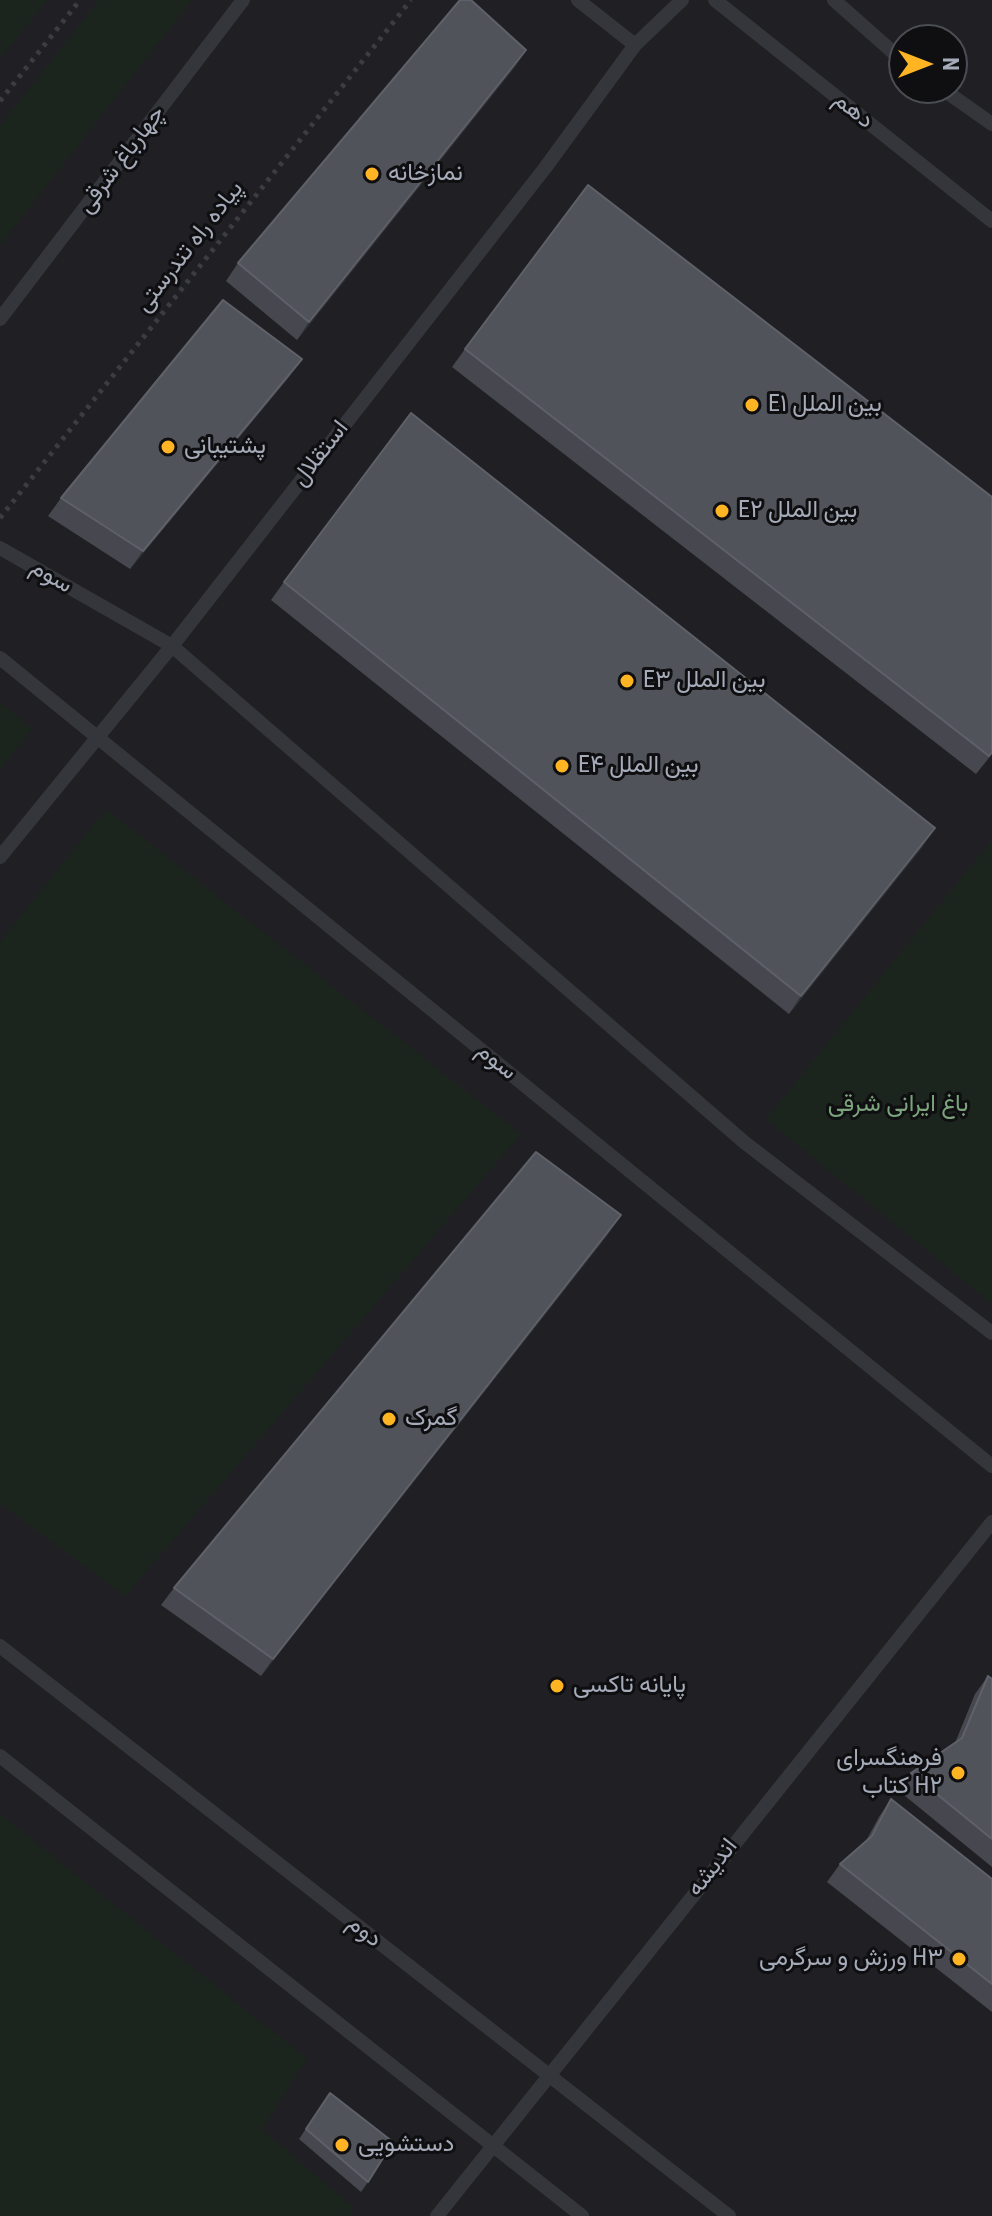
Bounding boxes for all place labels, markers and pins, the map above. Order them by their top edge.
place label: نمازخانه [388,160,463,188]
marker: نمازخانه [363,165,381,183]
place label: E۱ بین الملل [768,391,882,419]
marker: E۱ بین الملل [743,396,761,414]
place label: پشتیبانی [184,433,266,461]
marker: پشتیبانی [159,438,177,456]
place label: E۲ بین الملل [738,497,857,525]
marker: E۲ بین الملل [713,502,731,520]
place label: E۳ بین الملل [643,667,766,695]
marker: E۳ بین الملل [618,672,636,690]
place label: E۴ بین الملل [578,752,699,780]
marker: E۴ بین الملل [553,757,571,775]
place label: گمرک [405,1405,457,1433]
marker: گمرک [380,1410,398,1428]
place label: پایانه تاکسی [573,1672,686,1700]
marker: پایانه تاکسی [548,1677,566,1695]
place label: فرهنگسرای کتاب H۲ [836,1745,942,1801]
marker: فرهنگسرای کتاب H۲ [949,1764,967,1782]
place label: ورزش و سرگرمی H۳ [759,1945,943,1973]
marker: ورزش و سرگرمی H۳ [950,1950,968,1968]
place label: دستشویی [358,2131,454,2159]
marker: دستشویی [333,2136,351,2154]

